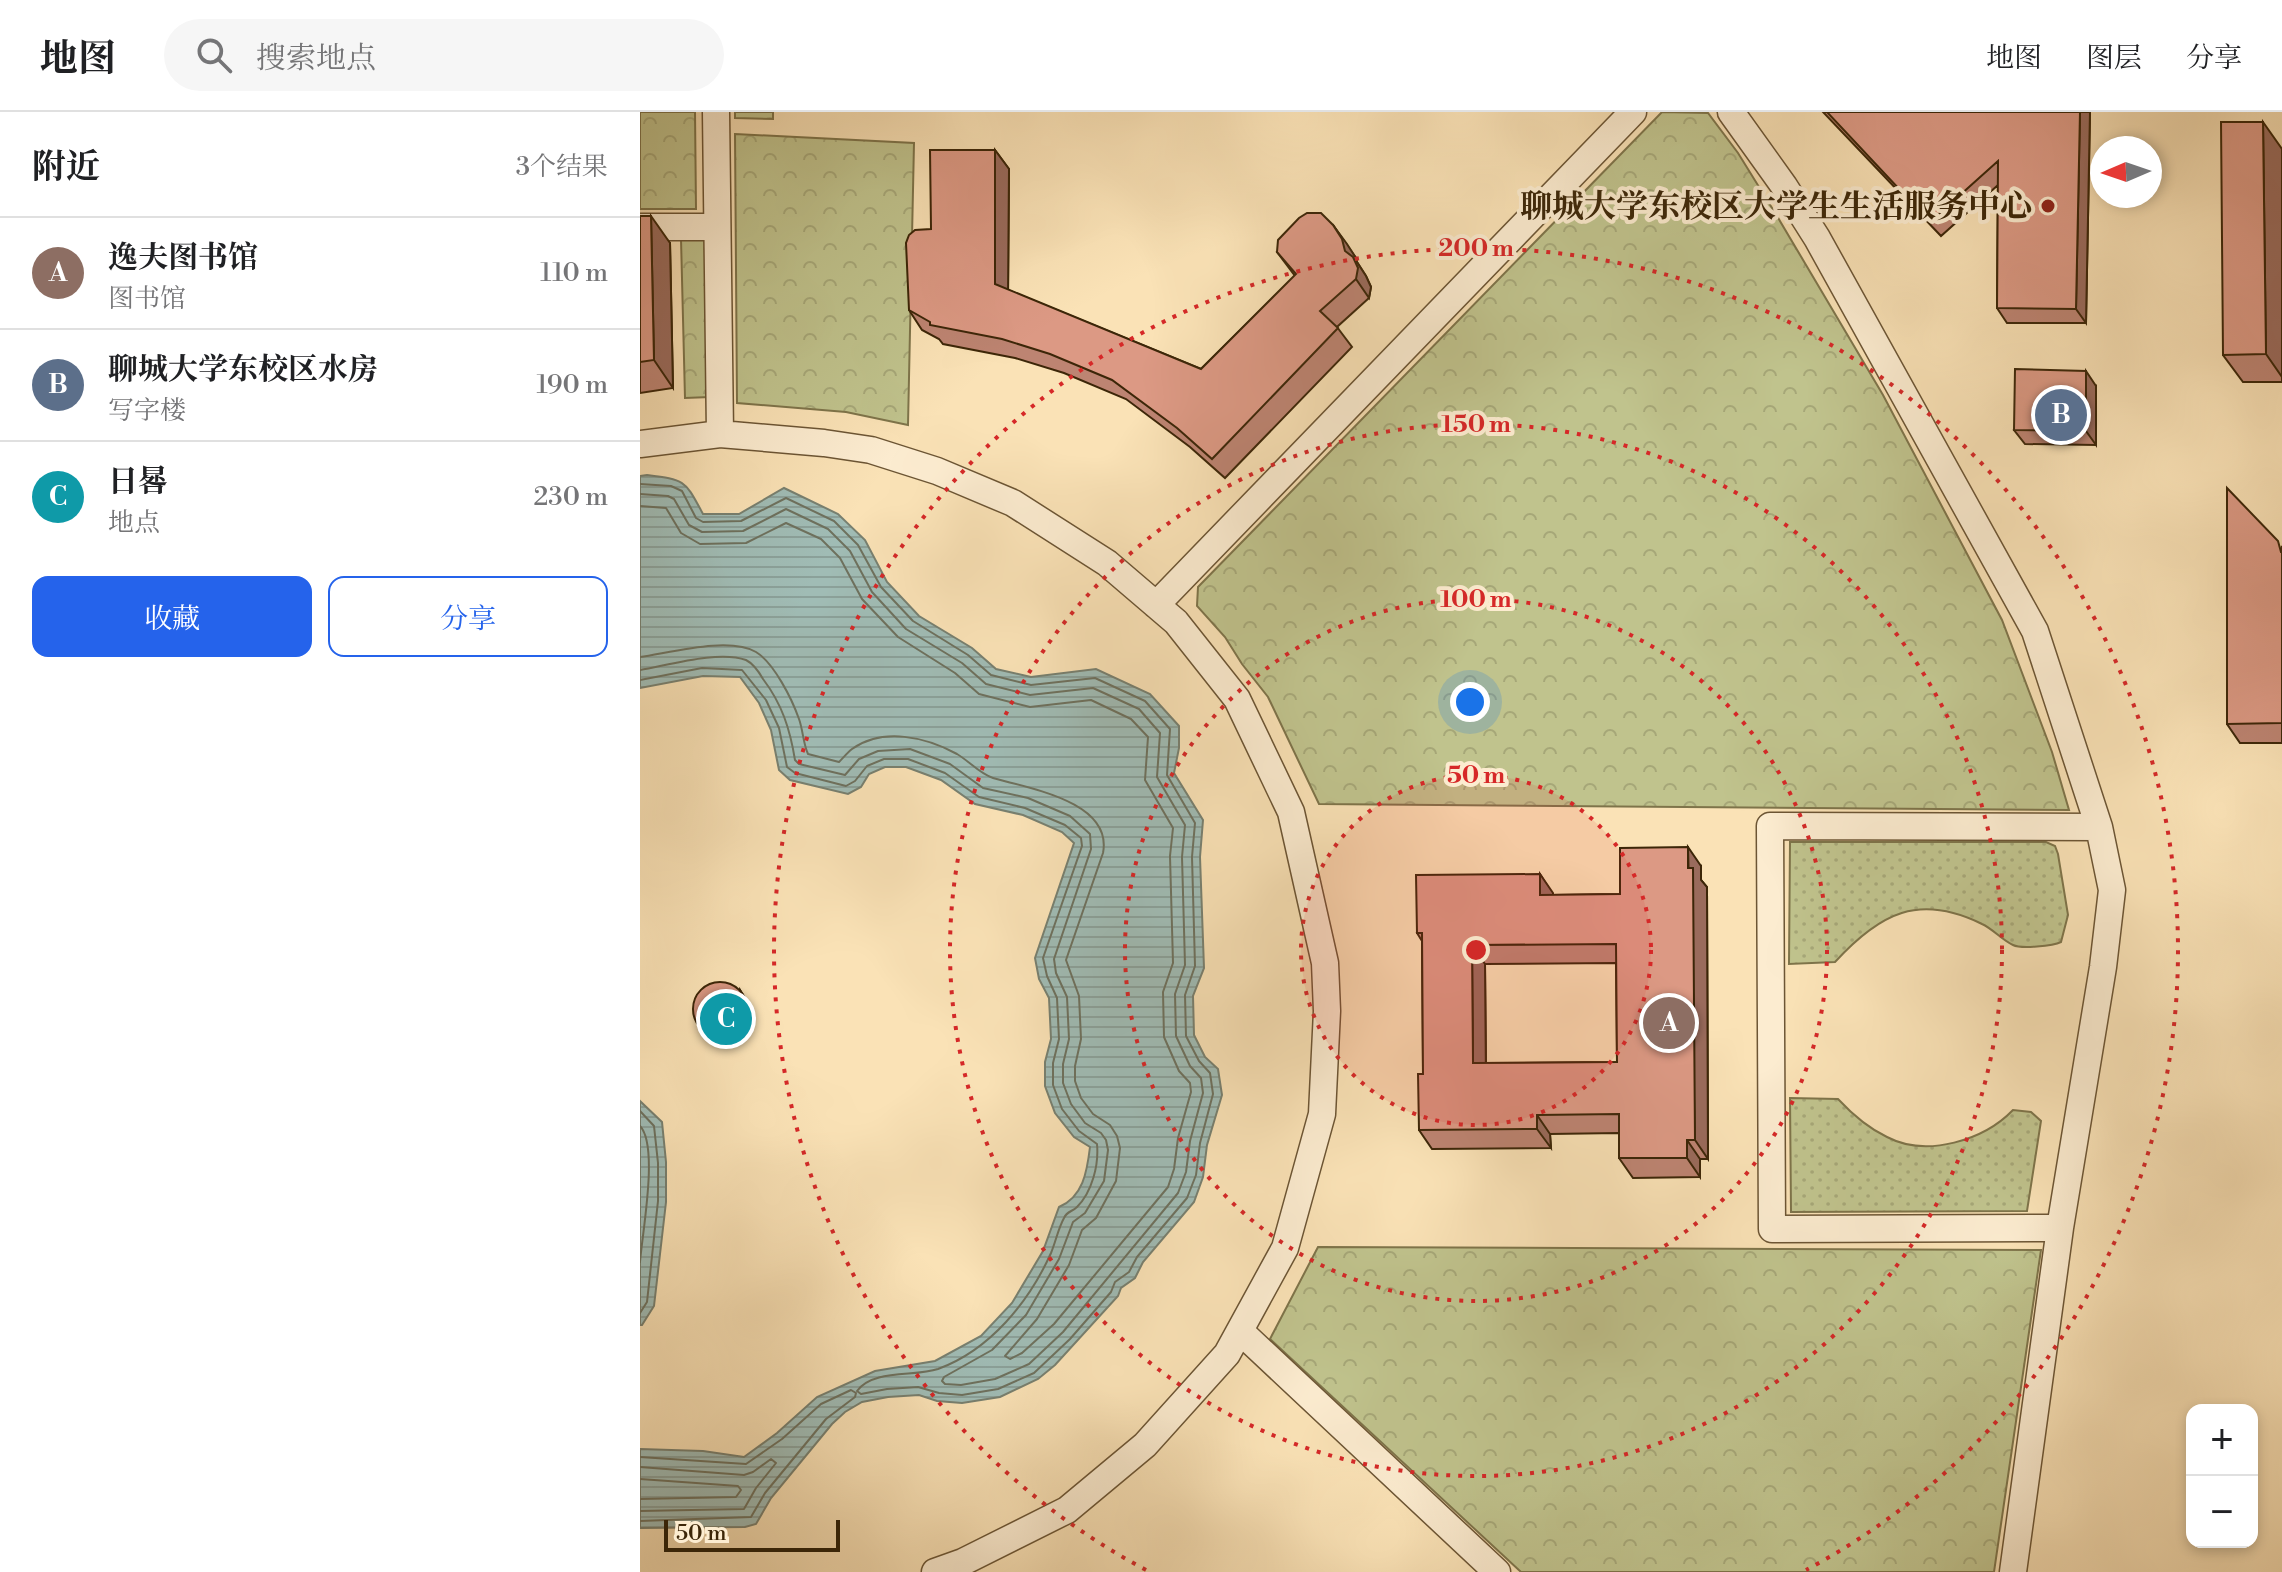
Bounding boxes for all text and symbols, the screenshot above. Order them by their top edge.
search box [164,19,724,91]
icon: search [192,33,236,77]
text: 地图 [40,36,116,83]
text: 搜索地点 [256,40,376,78]
text: 地图 [1986,41,2042,76]
text: 图层 [2086,41,2142,76]
text: 分享 [2186,41,2242,76]
north arrow [2090,136,2162,208]
text: 附近 [32,147,100,189]
text: 3个结果 [516,151,608,183]
place label: 聊城大学东校区大学生生活服务中心 [1520,187,2032,227]
marker: 聊城大学东校区大学生生活服务中心 [2039,197,2057,215]
text: 200 m [1438,234,1514,264]
text: 逸夫图书馆 [108,239,258,277]
text: A [49,257,67,289]
text: 110 m [540,257,608,289]
text: 图书馆 [108,283,186,315]
text: 聊城大学东校区水房 [108,351,378,389]
text: B [48,369,68,401]
text: 190 m [537,369,608,401]
pin: B [2035,385,2087,445]
text: 写字楼 [108,395,186,427]
text: 150 m [1441,410,1511,440]
text: 日晷 [108,463,168,501]
text: C [49,481,67,513]
text: 230 m [533,481,608,513]
text: 地点 [108,507,160,539]
button: 收藏 [32,576,312,657]
button: 分享 [328,576,608,657]
text: 100 m [1440,585,1512,615]
your location [1450,682,1490,722]
text: 50 m [1447,761,1505,791]
centre of rings [1462,936,1490,964]
pin: C [700,989,752,1049]
pin: A [1643,993,1695,1053]
map controls [2186,1404,2258,1548]
button: + [2186,1404,2258,1476]
button: − [2186,1476,2258,1548]
scale bar [664,1516,840,1552]
text: 50 m [676,1520,727,1547]

